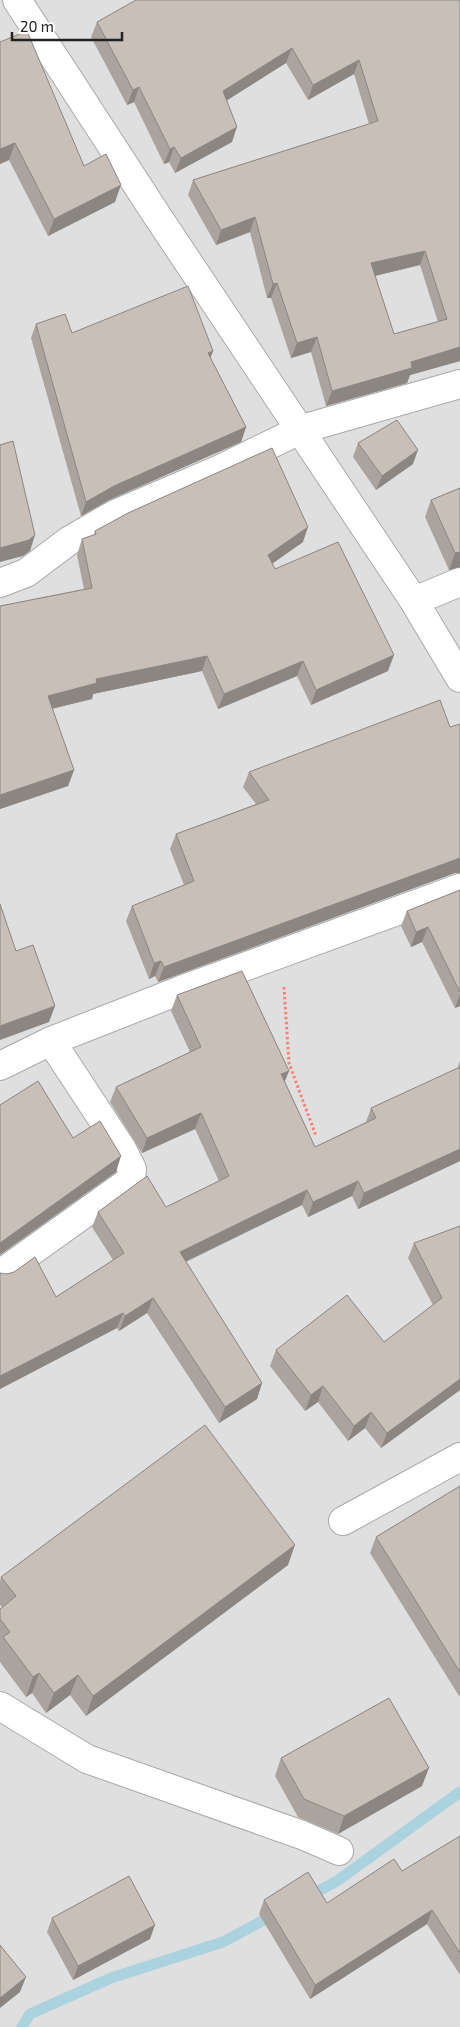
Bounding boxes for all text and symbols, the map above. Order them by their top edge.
scale bar [12,10,122,42]
text: 20 m [20,17,54,35]

